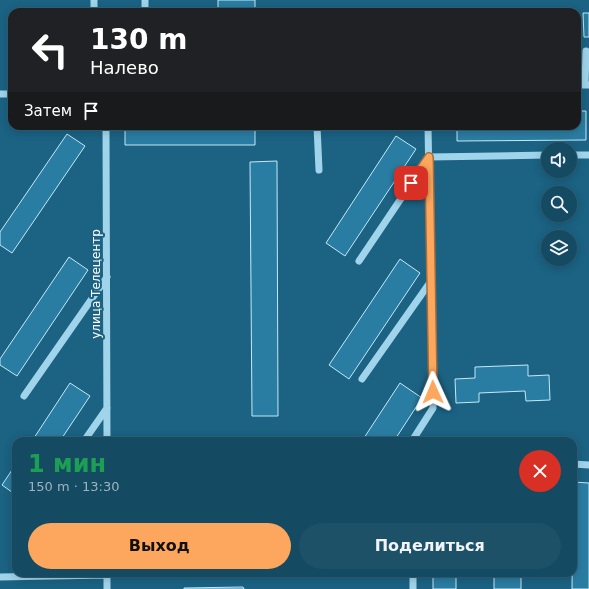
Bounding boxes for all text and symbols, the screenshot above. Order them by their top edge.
text: 130 m [90,23,187,56]
icon: left [24,24,76,76]
text: Налево [90,57,159,78]
icon: arrive [80,100,102,122]
text: Затем [24,102,72,120]
map controls [541,142,577,266]
button: sound [541,142,577,178]
pin [394,166,428,200]
icon: arrive [400,172,422,194]
button: search [541,186,577,222]
street label: улица Телецентр [89,229,103,339]
button: layers [541,230,577,266]
position arrow [412,371,454,413]
text: 1 мин [28,450,106,478]
button: close [519,450,561,492]
text: 150 m · 13:30 [28,479,119,494]
button: Выход [28,523,291,569]
button: Поделиться [299,523,561,569]

